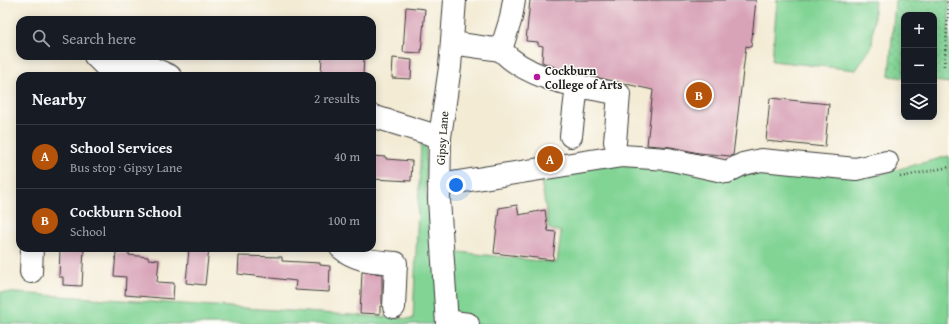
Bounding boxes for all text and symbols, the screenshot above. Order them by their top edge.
map controls [901,12,937,120]
button: + [901,12,937,48]
search box [16,16,376,60]
icon: search [30,27,52,49]
text: Search here [62,28,136,49]
button: − [901,48,937,84]
place label: Cockburn College of Arts [545,62,622,93]
marker: Cockburn College of Arts [532,72,542,82]
pin: B [686,80,712,110]
button: layers [901,84,937,120]
text: Nearby [32,86,86,111]
text: 2 results [314,89,360,108]
street label: Gipsy Lane [432,110,452,166]
text: School Services [70,137,173,158]
pin: A [537,144,563,174]
text: A [41,147,49,166]
text: 40 m [334,147,360,166]
text: Bus stop · Gipsy Lane [70,158,182,177]
your location [446,175,466,195]
text: Cockburn School [70,201,182,222]
text: B [41,211,49,230]
text: 100 m [328,211,360,230]
text: School [70,222,106,241]

